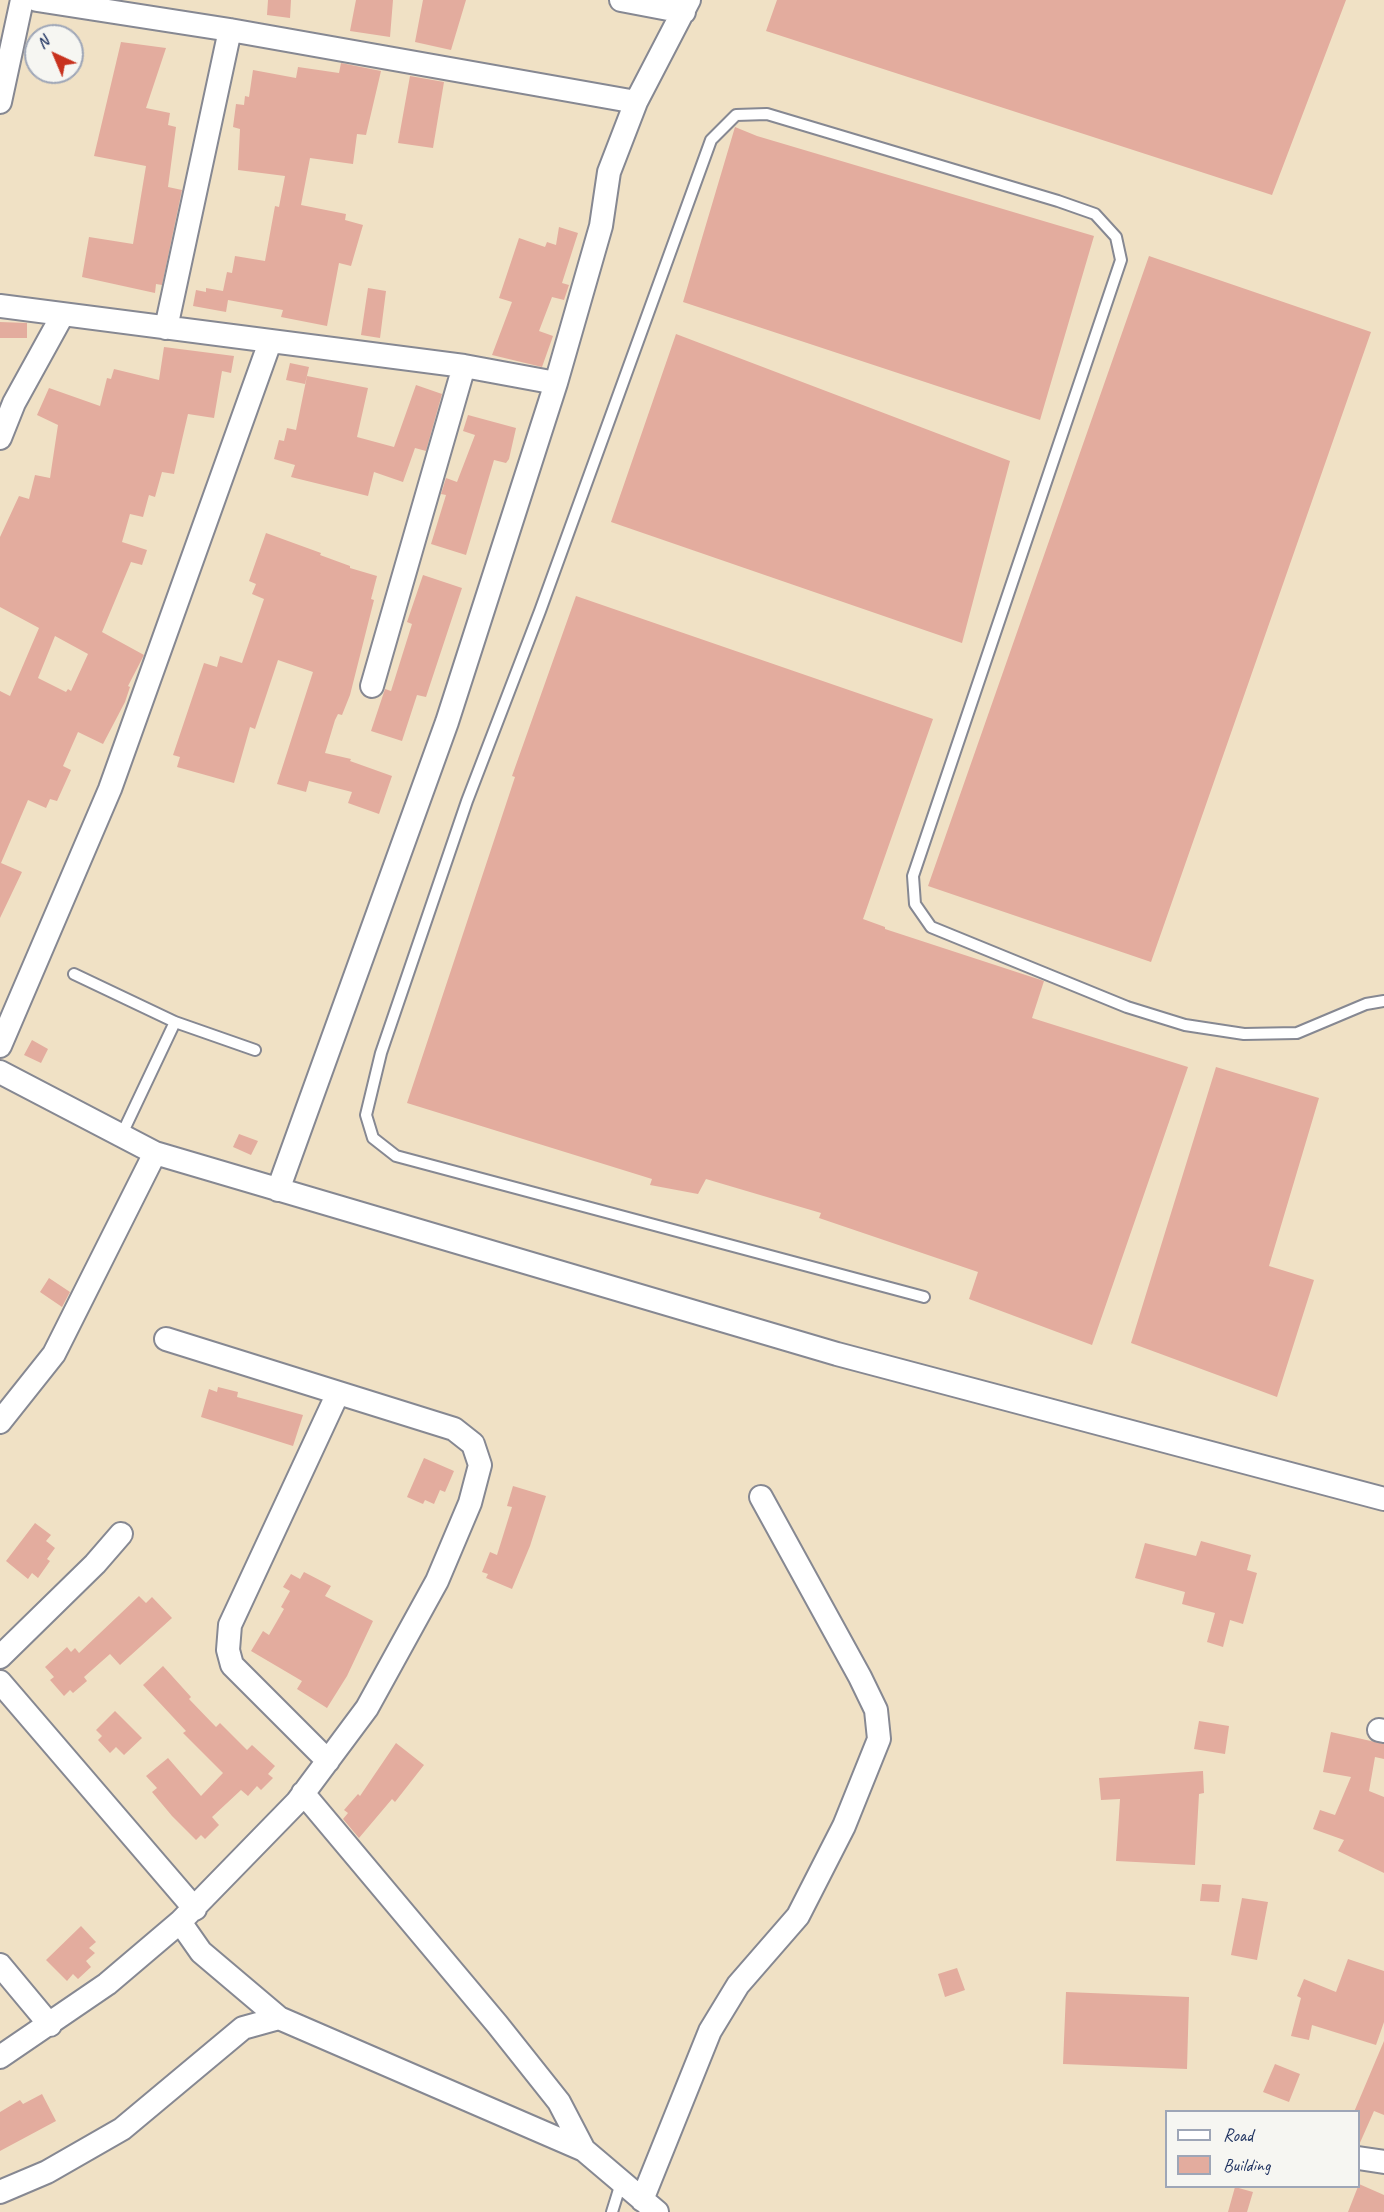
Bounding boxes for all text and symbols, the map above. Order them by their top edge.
north arrow [24,24,84,84]
text: N [32,32,53,53]
legend [1165,2110,1360,2188]
text: Road [1223,2124,1253,2146]
text: Building [1223,2154,1270,2176]

